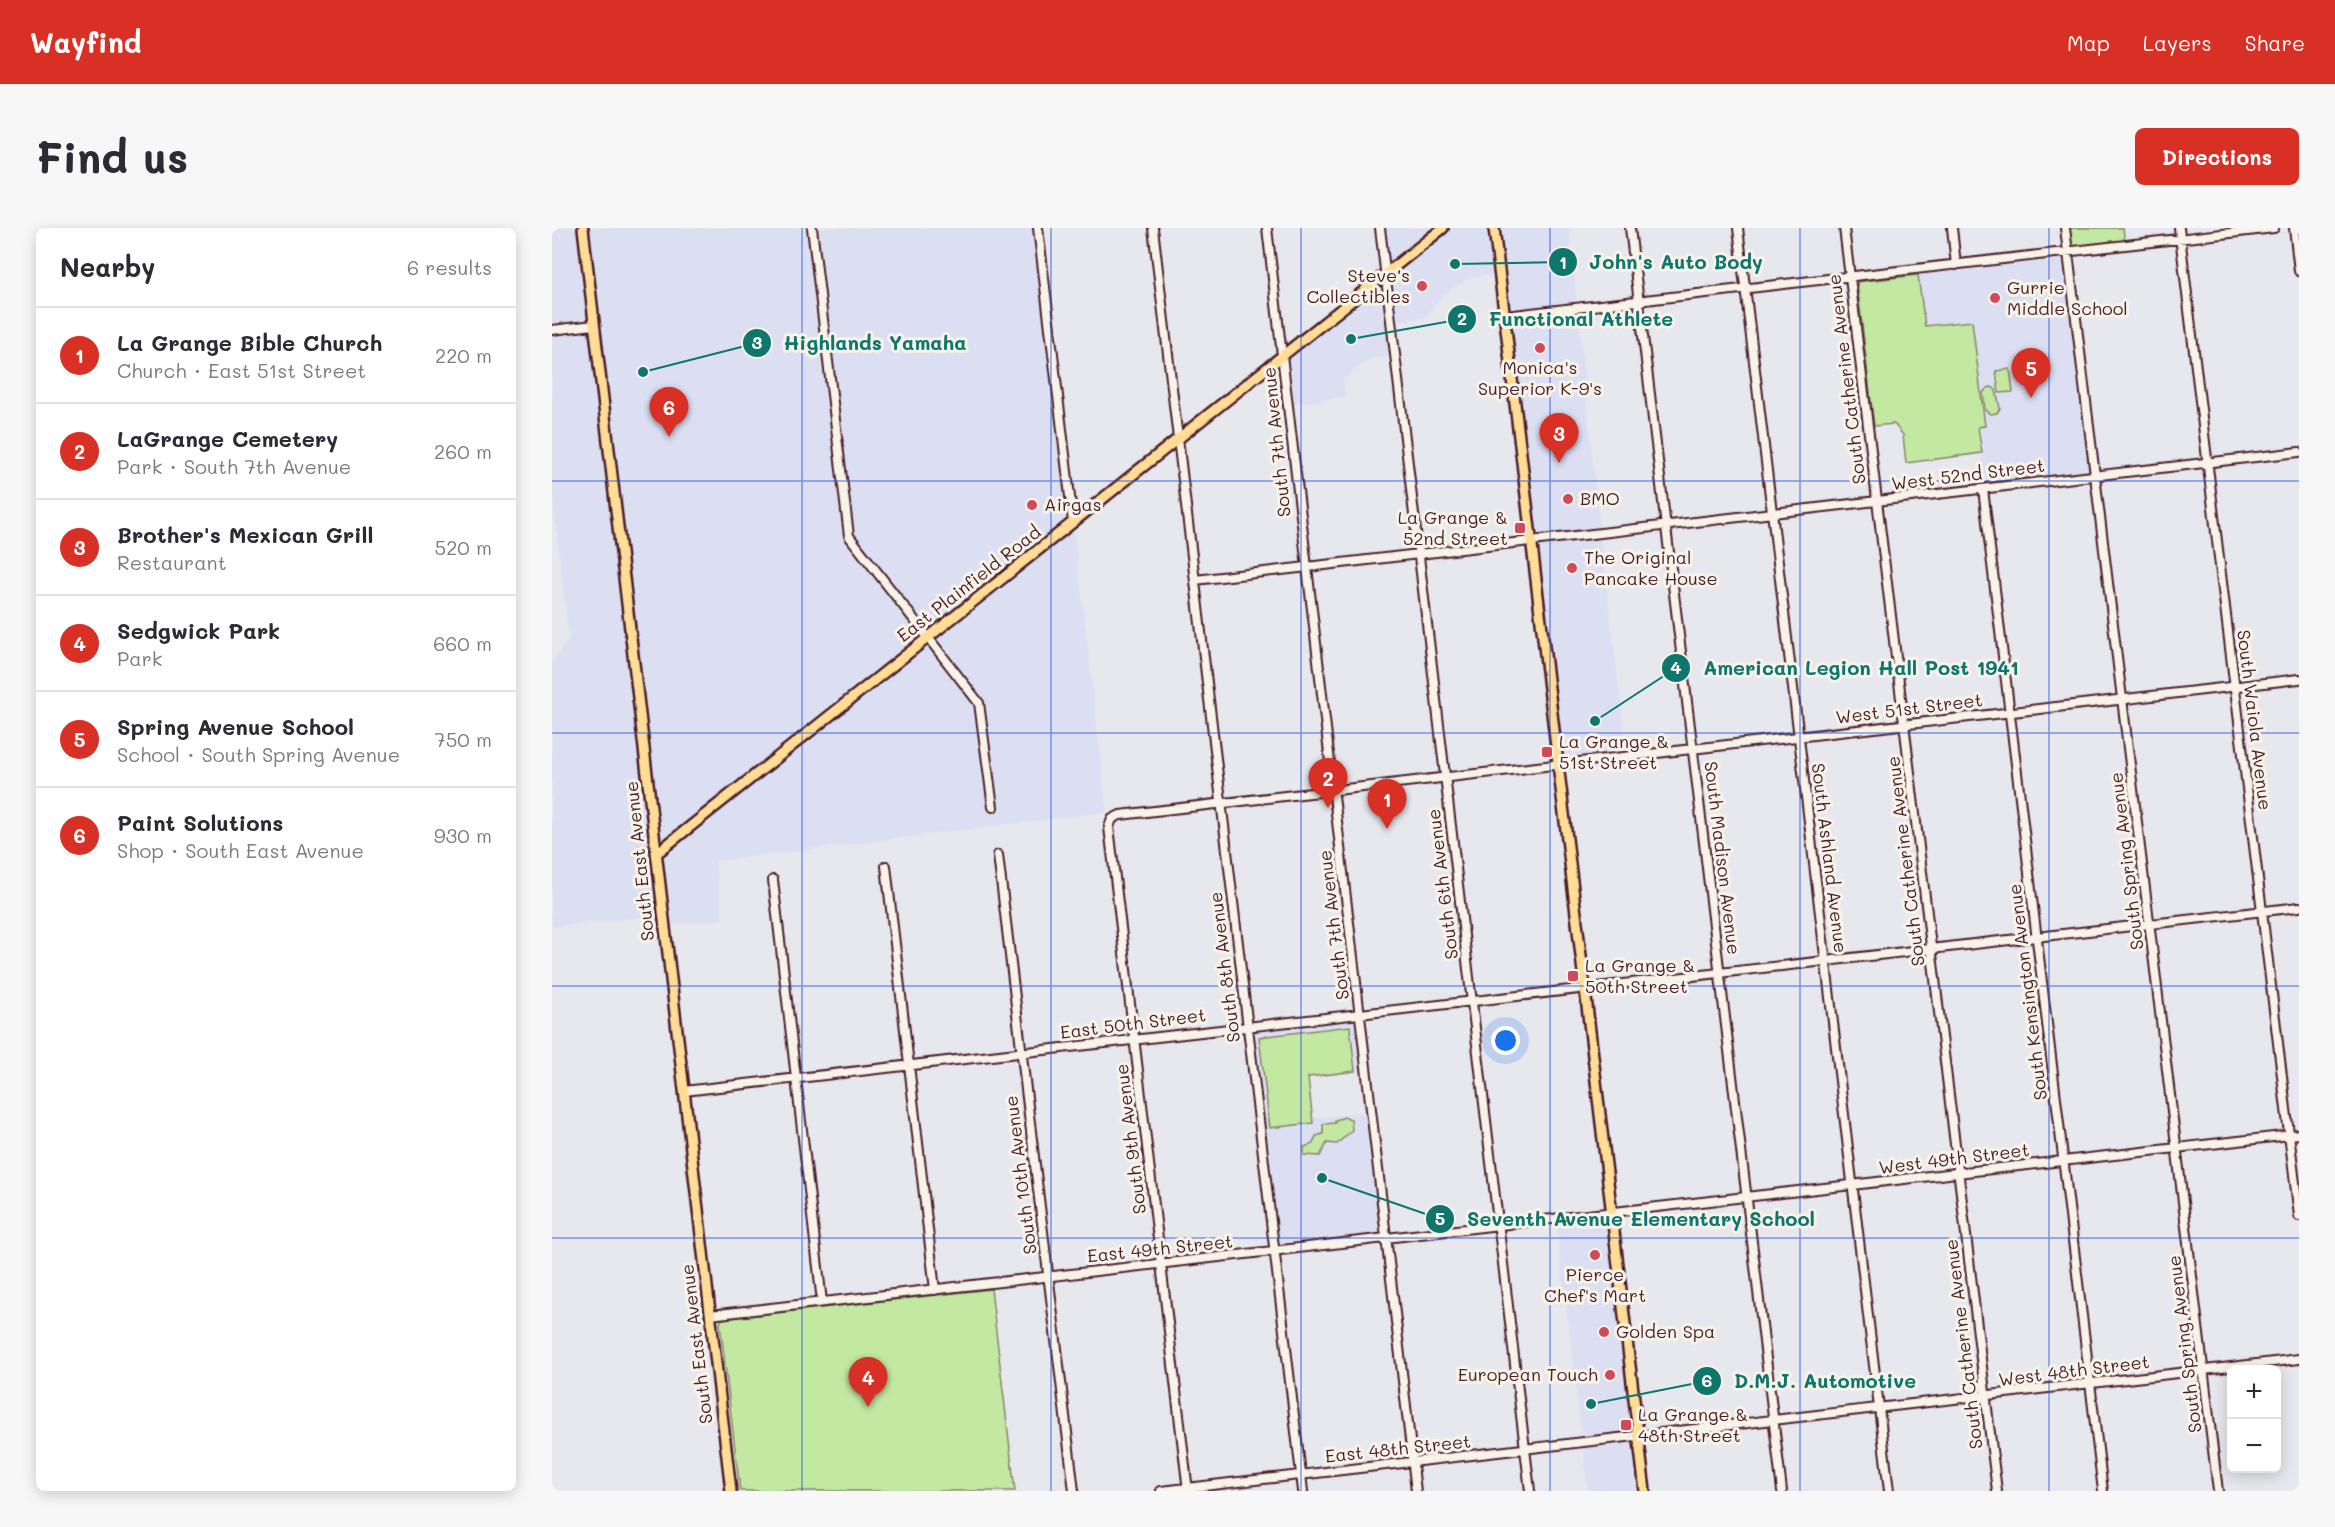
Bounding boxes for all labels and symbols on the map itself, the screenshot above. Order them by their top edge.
callout: John's Auto Body [1548,243,1775,281]
text: John's Auto Body [1589,248,1763,274]
text: 1 [1559,250,1567,274]
place label: Steve's Collectibles [1306,263,1410,308]
street label: South Catherine Avenue [1821,273,1871,486]
place label: Gurrie Middle School [2007,275,2128,320]
marker: Steve's Collectibles [1415,279,1429,293]
marker: Gurrie Middle School [1988,291,2002,305]
callout: Functional Athlete [1447,300,1685,338]
text: Functional Athlete [1489,305,1673,331]
text: 2 [1457,306,1467,330]
callout: Highlands Yamaha [742,324,979,362]
text: Highlands Yamaha [784,329,966,355]
text: 3 [752,330,763,354]
marker: Monica's Superior K-9's [1533,341,1547,355]
pin: 5 [2012,348,2050,398]
place label: Monica's Superior K-9's [1478,355,1602,400]
street label: South 7th Avenue [1256,366,1296,518]
pin: 6 [650,388,688,437]
pin: 3 [1540,414,1578,463]
street label: West 52nd Street [1890,453,2046,495]
place label: BMO [1580,486,1620,510]
place label: Airgas [1044,492,1101,516]
marker: BMO [1561,492,1575,506]
marker: Airgas [1025,498,1039,512]
place label: La Grange & 52nd Street [1398,505,1508,550]
street label: East Plainfield Road [892,519,1045,647]
marker: La Grange & 52nd Street [1513,521,1527,535]
place label: The Original Pancake House [1584,545,1718,590]
marker: The Original Pancake House [1565,561,1579,575]
street label: South Waiola Avenue [2232,628,2278,811]
callout: American Legion Hall Post 1941 [1661,649,2031,687]
text: American Legion Hall Post 1941 [1703,654,2019,680]
text: 4 [1670,655,1682,679]
street label: West 51st Street [1834,687,1984,729]
place label: La Grange & 51st Street [1559,729,1669,774]
marker: La Grange & 51st Street [1540,745,1554,759]
street label: South Catherine Avenue [1880,755,1930,968]
pin: 2 [1308,758,1348,808]
street label: South Madison Avenue [1699,760,1747,956]
street label: South Ashland Avenue [1806,762,1854,954]
street label: South Spring Avenue [2103,771,2149,951]
street label: South East Avenue [619,780,659,942]
pin: 1 [1368,780,1406,829]
street label: South 6th Avenue [1421,807,1463,961]
street label: South 7th Avenue [1312,849,1354,1001]
street label: South Kensington Avenue [2002,883,2052,1102]
street label: South 8th Avenue [1203,890,1245,1044]
place label: La Grange & 50th Street [1585,953,1695,998]
marker: La Grange & 50th Street [1566,969,1580,983]
street label: East 50th Street [1059,1002,1207,1044]
your location [1491,1026,1520,1055]
street label: South 9th Avenue [1109,1063,1151,1216]
street label: South 10th Avenue [998,1094,1042,1256]
street label: West 49th Street [1877,1137,2031,1179]
callout: Seventh Avenue Elementary School [1425,1200,1827,1238]
text: Seventh Avenue Elementary School [1467,1205,1815,1231]
text: 5 [1435,1206,1445,1230]
street label: East 49th Street [1086,1228,1234,1268]
street label: South Catherine Avenue [1938,1238,1988,1451]
marker: Pierce Chef's Mart [1588,1248,1602,1262]
street label: South Spring Avenue [2161,1254,2207,1434]
place label: Pierce Chef's Mart [1544,1262,1646,1307]
street label: South East Avenue [674,1263,718,1425]
place label: Golden Spa [1616,1319,1715,1343]
marker: Golden Spa [1597,1325,1611,1339]
street label: West 48th Street [1997,1349,2151,1391]
pin: 4 [848,1358,888,1407]
place label: European Touch [1458,1362,1598,1386]
callout: D.M.J. Automotive [1692,1362,1928,1400]
text: D.M.J. Automotive [1734,1367,1916,1393]
marker: European Touch [1603,1368,1617,1382]
text: 6 [1702,1368,1713,1392]
place label: La Grange & 48th Street [1638,1402,1748,1447]
marker: La Grange & 48th Street [1619,1418,1633,1432]
street label: East 48th Street [1324,1428,1472,1468]

